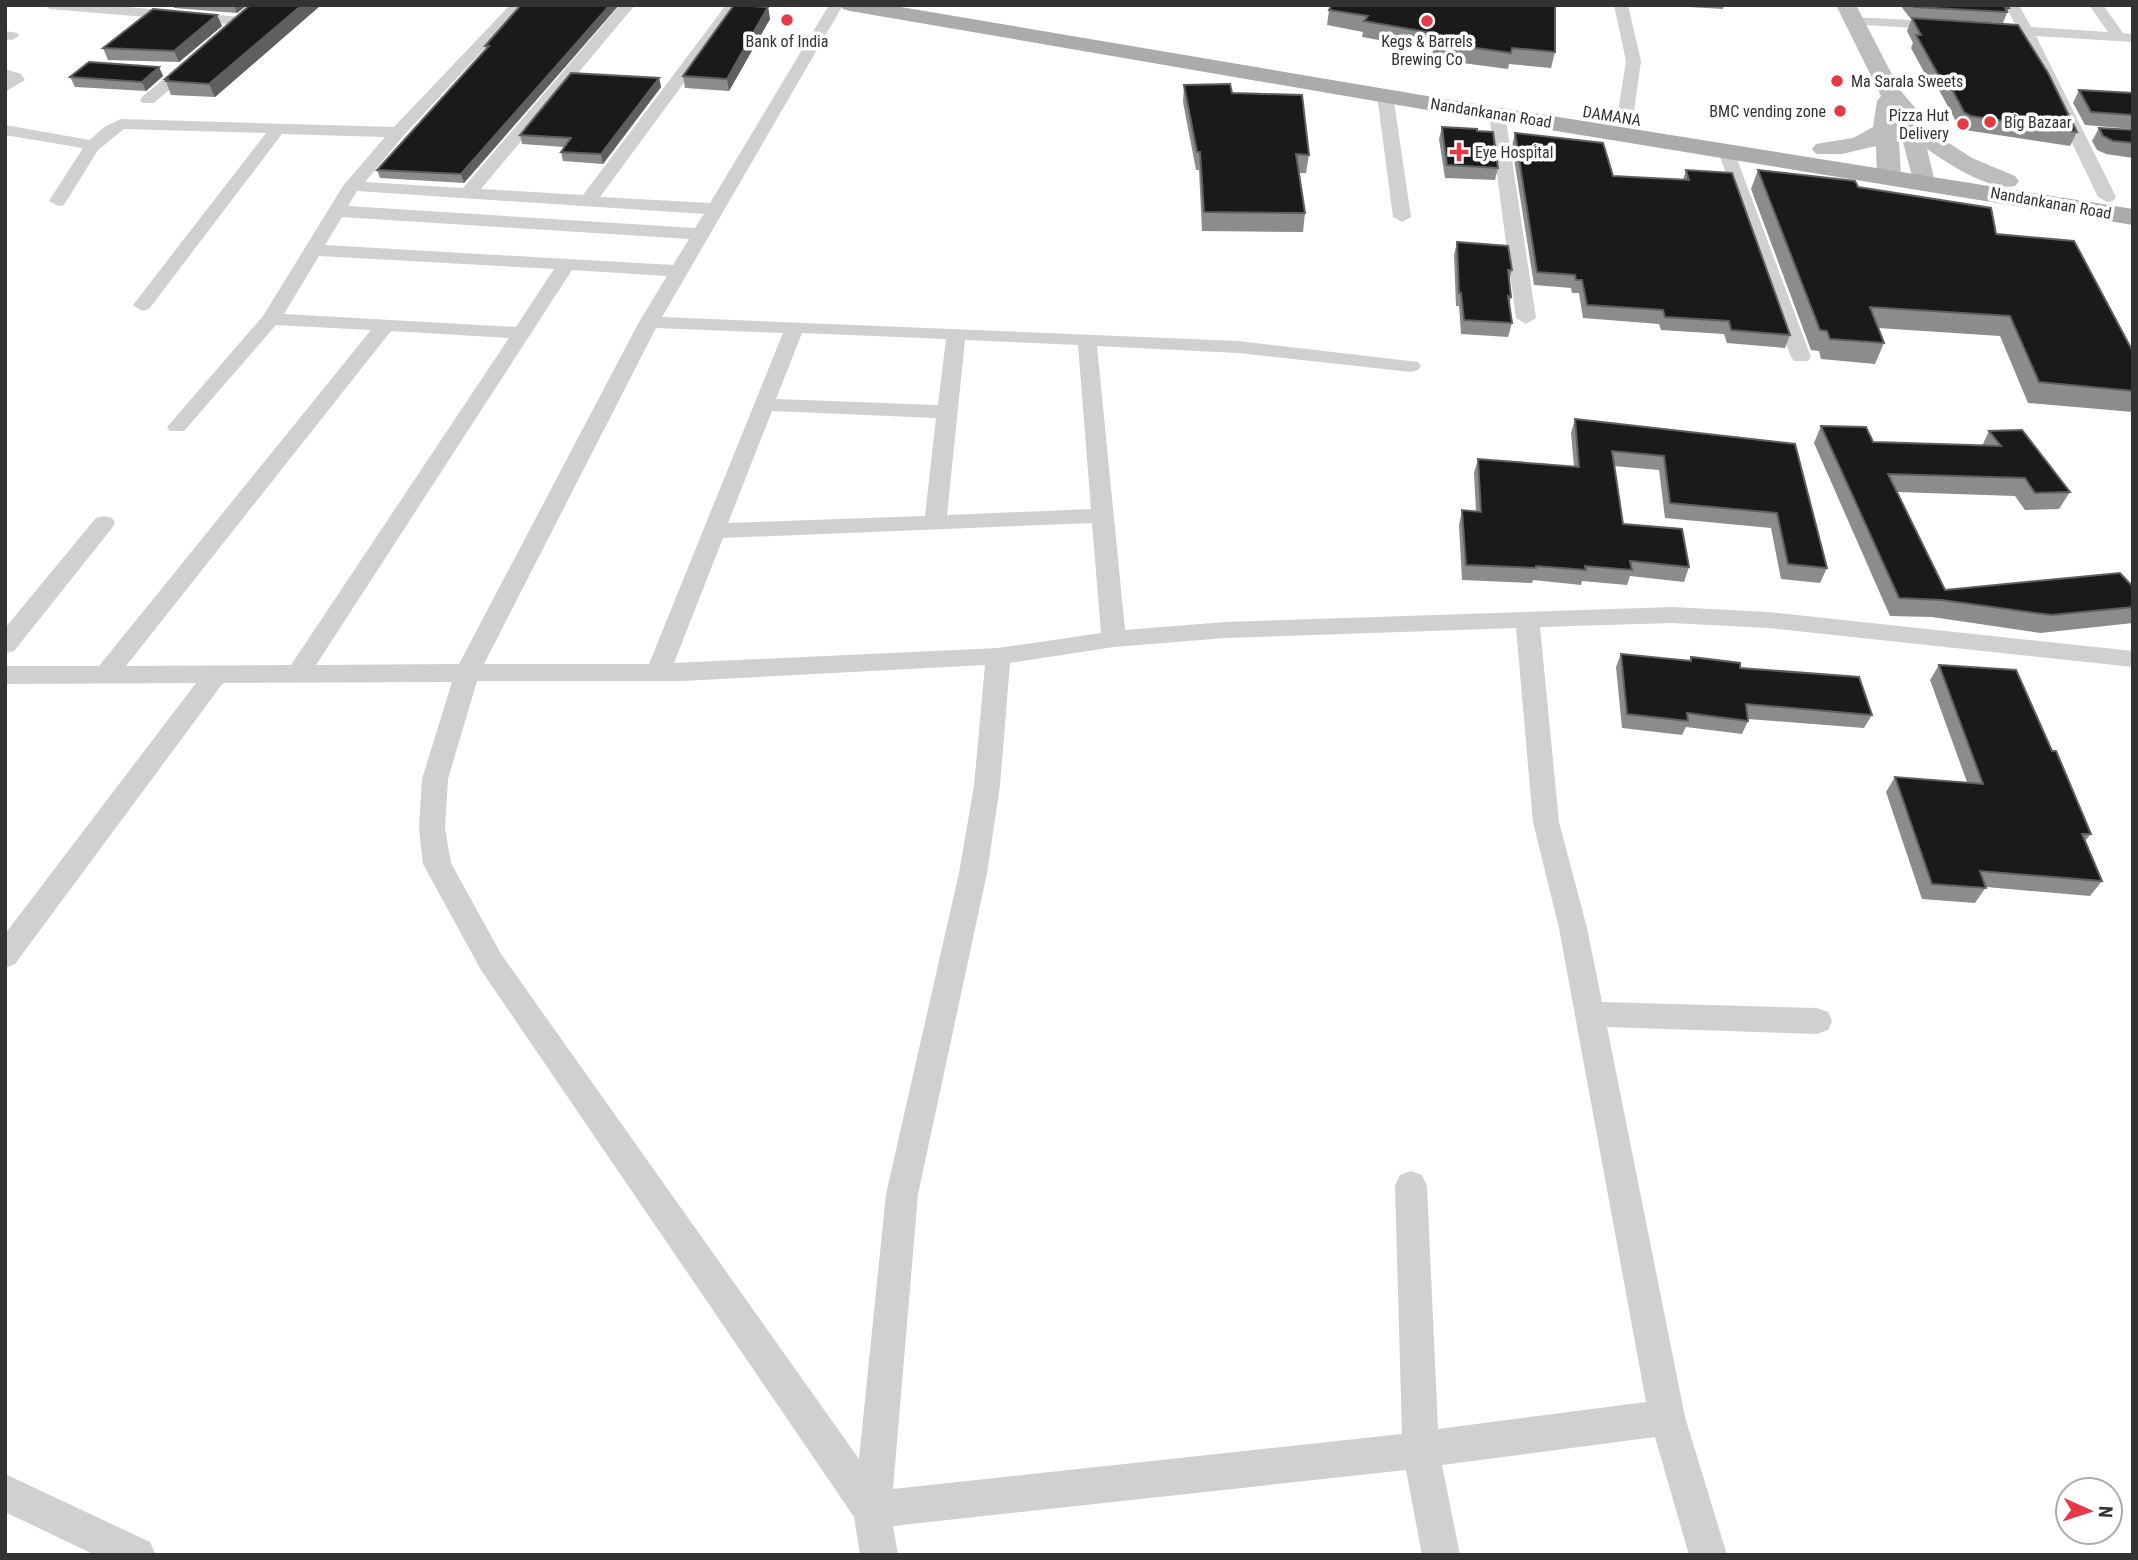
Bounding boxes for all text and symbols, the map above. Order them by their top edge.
marker: Bank of India [779,12,795,28]
marker: Kegs & Barrels Brewing Co [1419,13,1435,29]
place label: Bank of India [746,32,828,51]
place label: Kegs & Barrels Brewing Co [1381,32,1473,69]
place label: Ma Sarala Sweets [1851,72,1963,91]
marker: Ma Sarala Sweets [1829,73,1845,89]
street label: Nandankanan Road [1429,94,1553,132]
street label: DAMANA [1581,102,1643,130]
place label: BMC vending zone [1709,102,1826,121]
marker: BMC vending zone [1832,103,1848,119]
place label: Pizza Hut Delivery [1889,106,1949,143]
place label: Big Bazaar [2004,113,2072,132]
marker: Big Bazaar [1982,114,1998,130]
marker: Pizza Hut Delivery [1955,116,1971,132]
marker: Eye Hospital [1449,142,1469,162]
place label: Eye Hospital [1475,143,1553,162]
street label: Nandankanan Road [1989,183,2113,223]
north arrow [2054,1476,2124,1546]
text: N [2094,1505,2117,1518]

